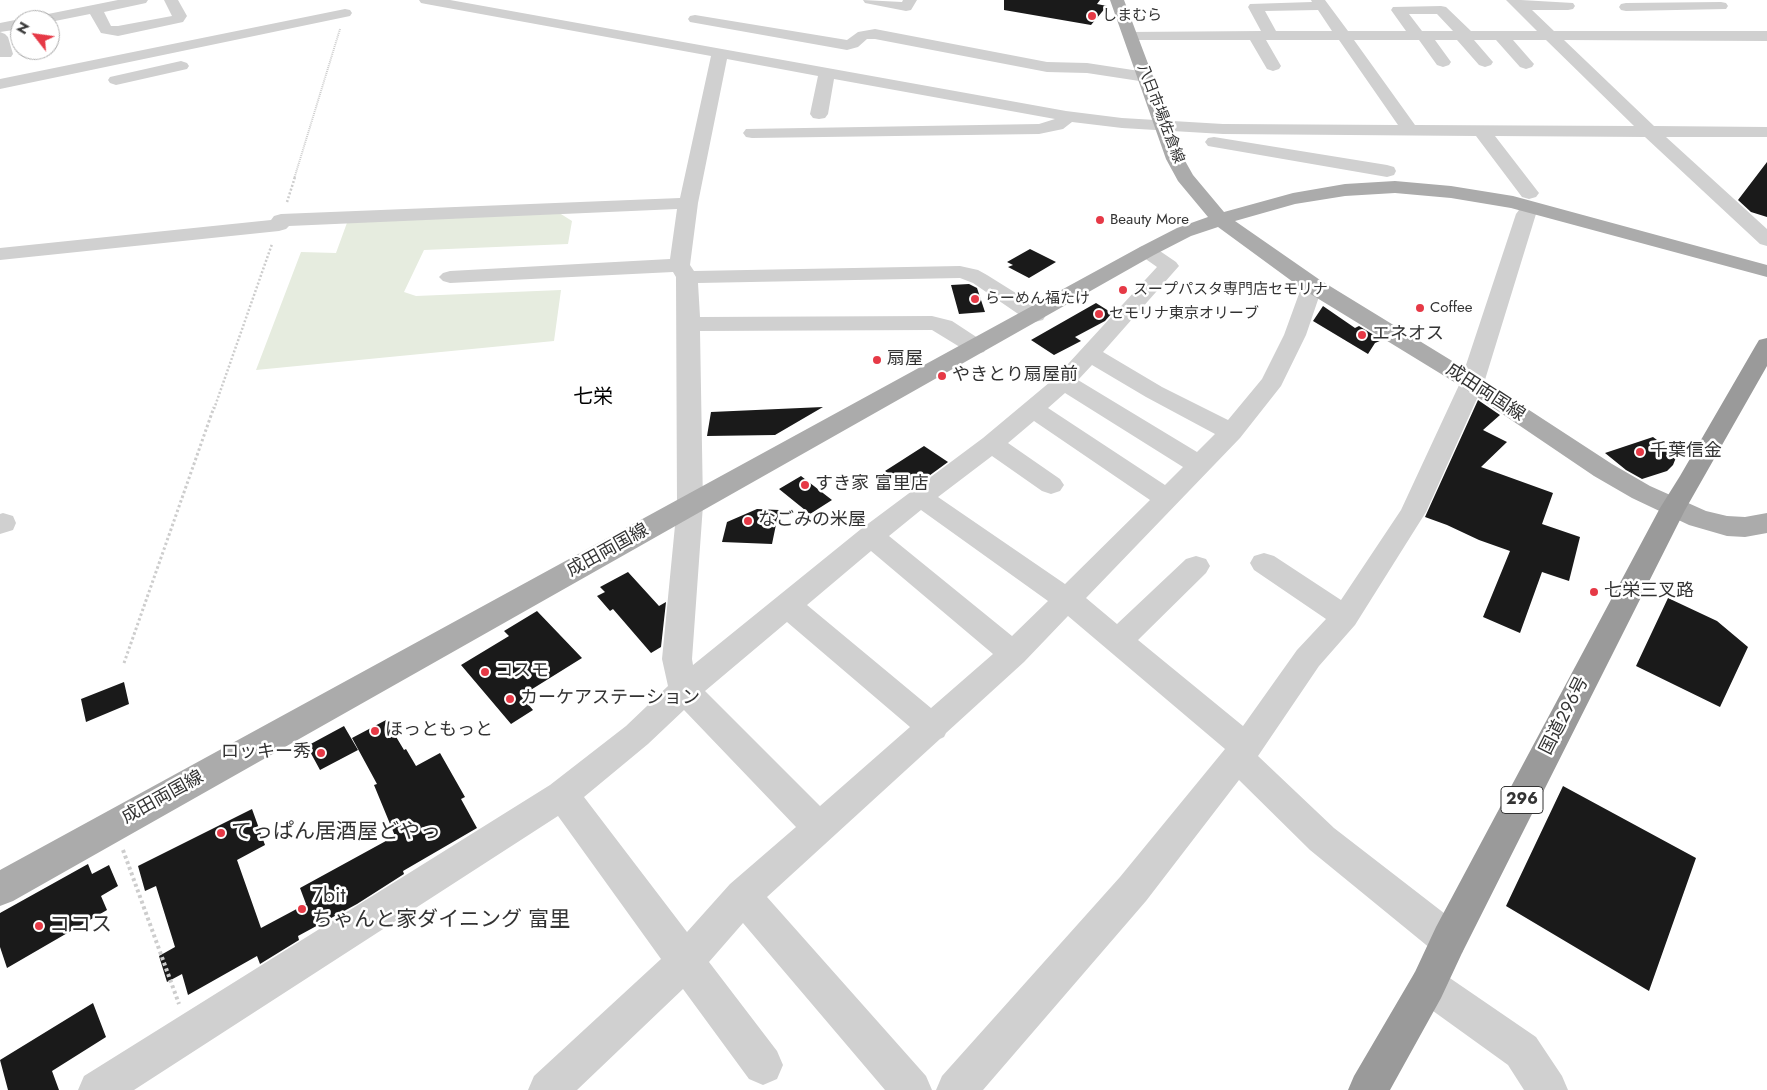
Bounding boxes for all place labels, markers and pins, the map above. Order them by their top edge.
place label: しまむら [1102,7,1162,25]
marker: しまむら [1086,10,1098,22]
place label: Beauty More [1110,211,1189,229]
marker: Beauty More [1094,214,1106,226]
place label: スープパスタ専門店セモリナ [1133,281,1328,299]
marker: スープパスタ専門店セモリナ [1117,284,1129,296]
place label: らーめん福たけ [985,290,1090,308]
marker: らーめん福たけ [969,293,981,305]
place label: Coffee [1430,299,1472,317]
marker: Coffee [1414,302,1426,314]
place label: セモリナ東京オリーブ [1109,305,1259,323]
marker: セモリナ東京オリーブ [1093,308,1105,320]
place label: エネオス [1372,324,1444,346]
marker: エネオス [1356,329,1368,341]
place label: 扇屋 [887,349,923,371]
marker: 扇屋 [871,354,883,366]
place label: やきとり扇屋前 [952,365,1078,387]
marker: やきとり扇屋前 [936,370,948,382]
place label: 千葉信金 [1650,441,1722,463]
marker: 千葉信金 [1634,446,1646,458]
place label: すき家 富里店 [815,474,928,496]
marker: すき家 富里店 [799,479,811,491]
place label: なごみの米屋 [758,510,866,532]
marker: なごみの米屋 [742,515,754,527]
place label: 七栄三叉路 [1604,581,1694,603]
marker: 七栄三叉路 [1588,586,1600,598]
place label: コスモ [495,661,549,683]
marker: コスモ [479,666,491,678]
place label: カーケアステーション [520,688,700,710]
marker: カーケアステーション [504,693,516,705]
place label: ほっともっと [385,720,493,742]
marker: ほっともっと [369,725,381,737]
place label: ロッキー秀 [221,742,311,764]
marker: ロッキー秀 [315,747,327,759]
place label: てっぱん居酒屋どやっ [231,820,441,846]
marker: てっぱん居酒屋どやっ [215,827,227,839]
place label: 7bit ちゃんと家ダイニング 富里 [312,884,570,934]
marker: 7bit ちゃんと家ダイニング 富里 [296,903,308,915]
place label: ココス [49,913,112,939]
marker: ココス [33,920,45,932]

